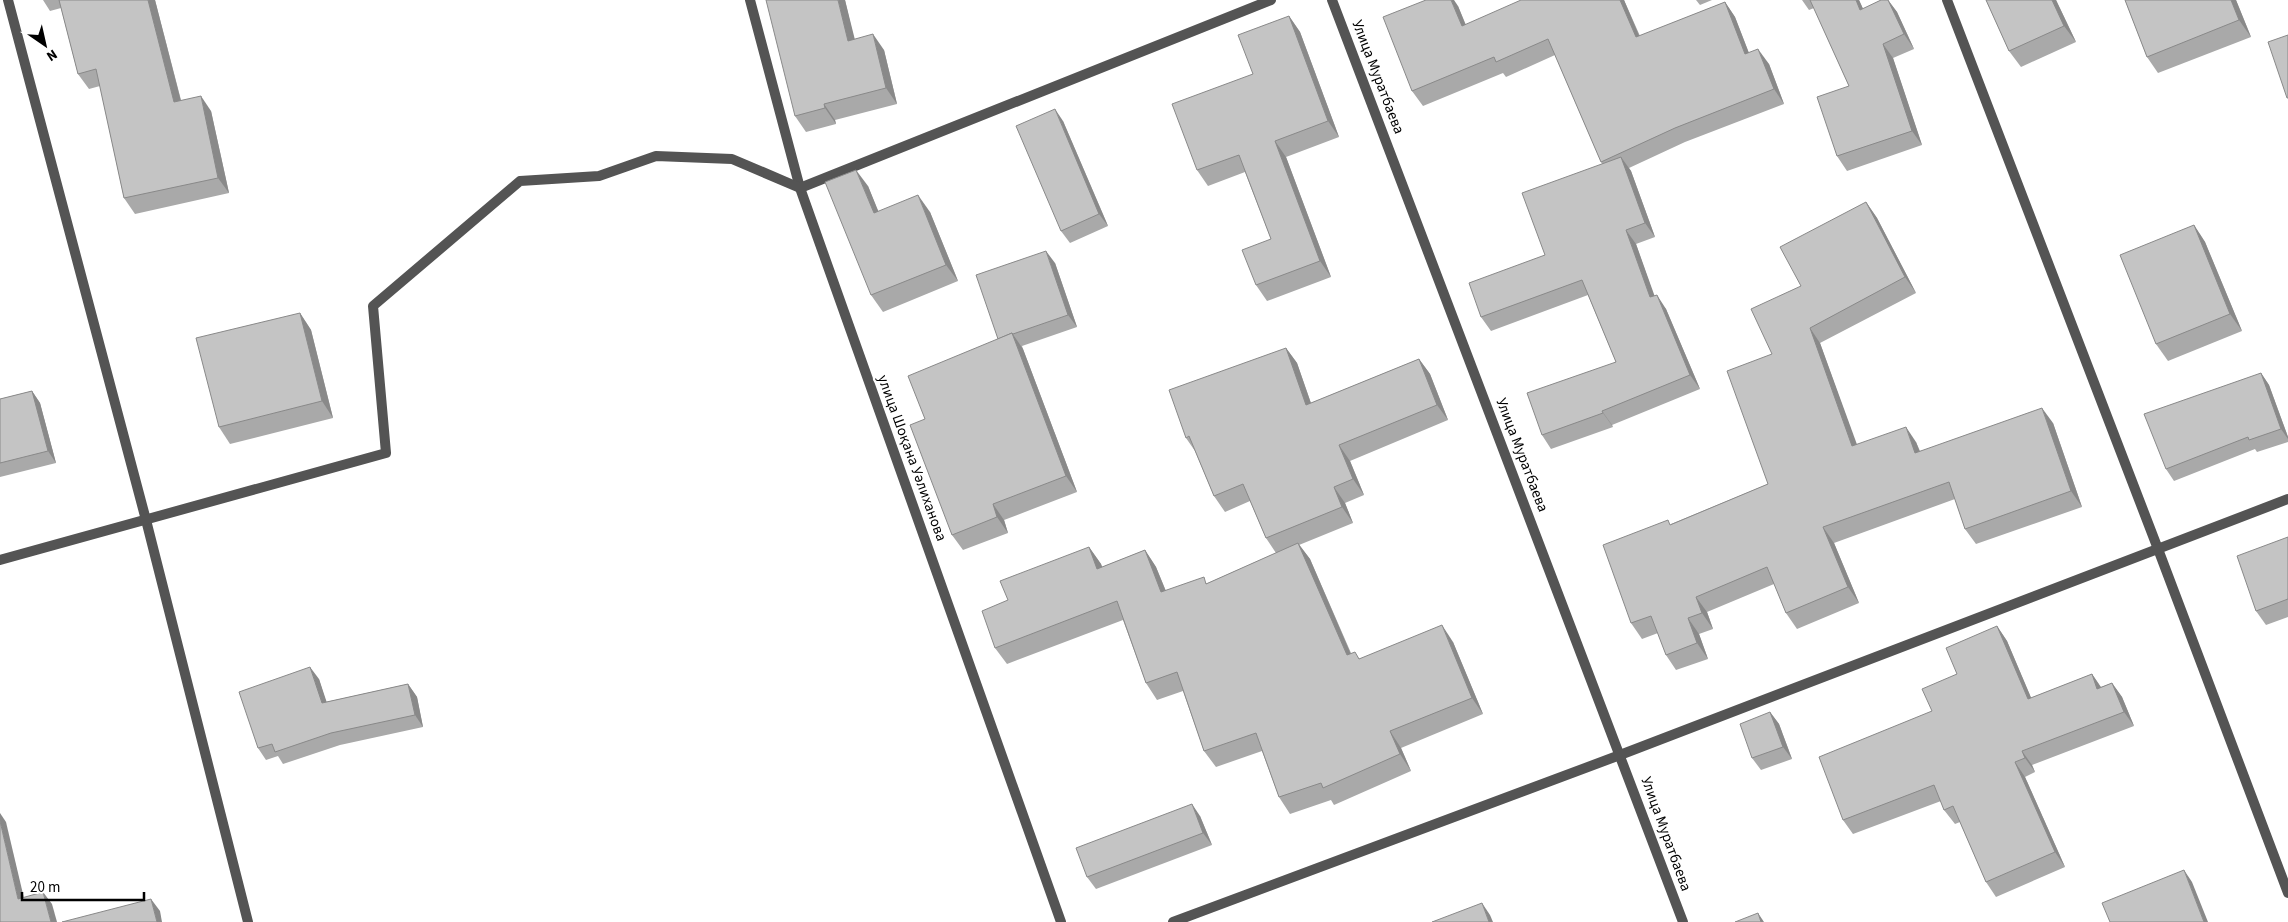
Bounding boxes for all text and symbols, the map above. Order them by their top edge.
street label: Улица Муратбаева [1347,17,1409,137]
north arrow [20,20,70,70]
text: N [42,44,61,66]
street label: улица Шоқана Уәлиханова [872,372,952,544]
street label: Улица Муратбаева [1491,395,1553,515]
street label: Улица Муратбаева [1636,774,1696,894]
scale bar [22,870,145,902]
text: 20 m [30,877,60,898]

